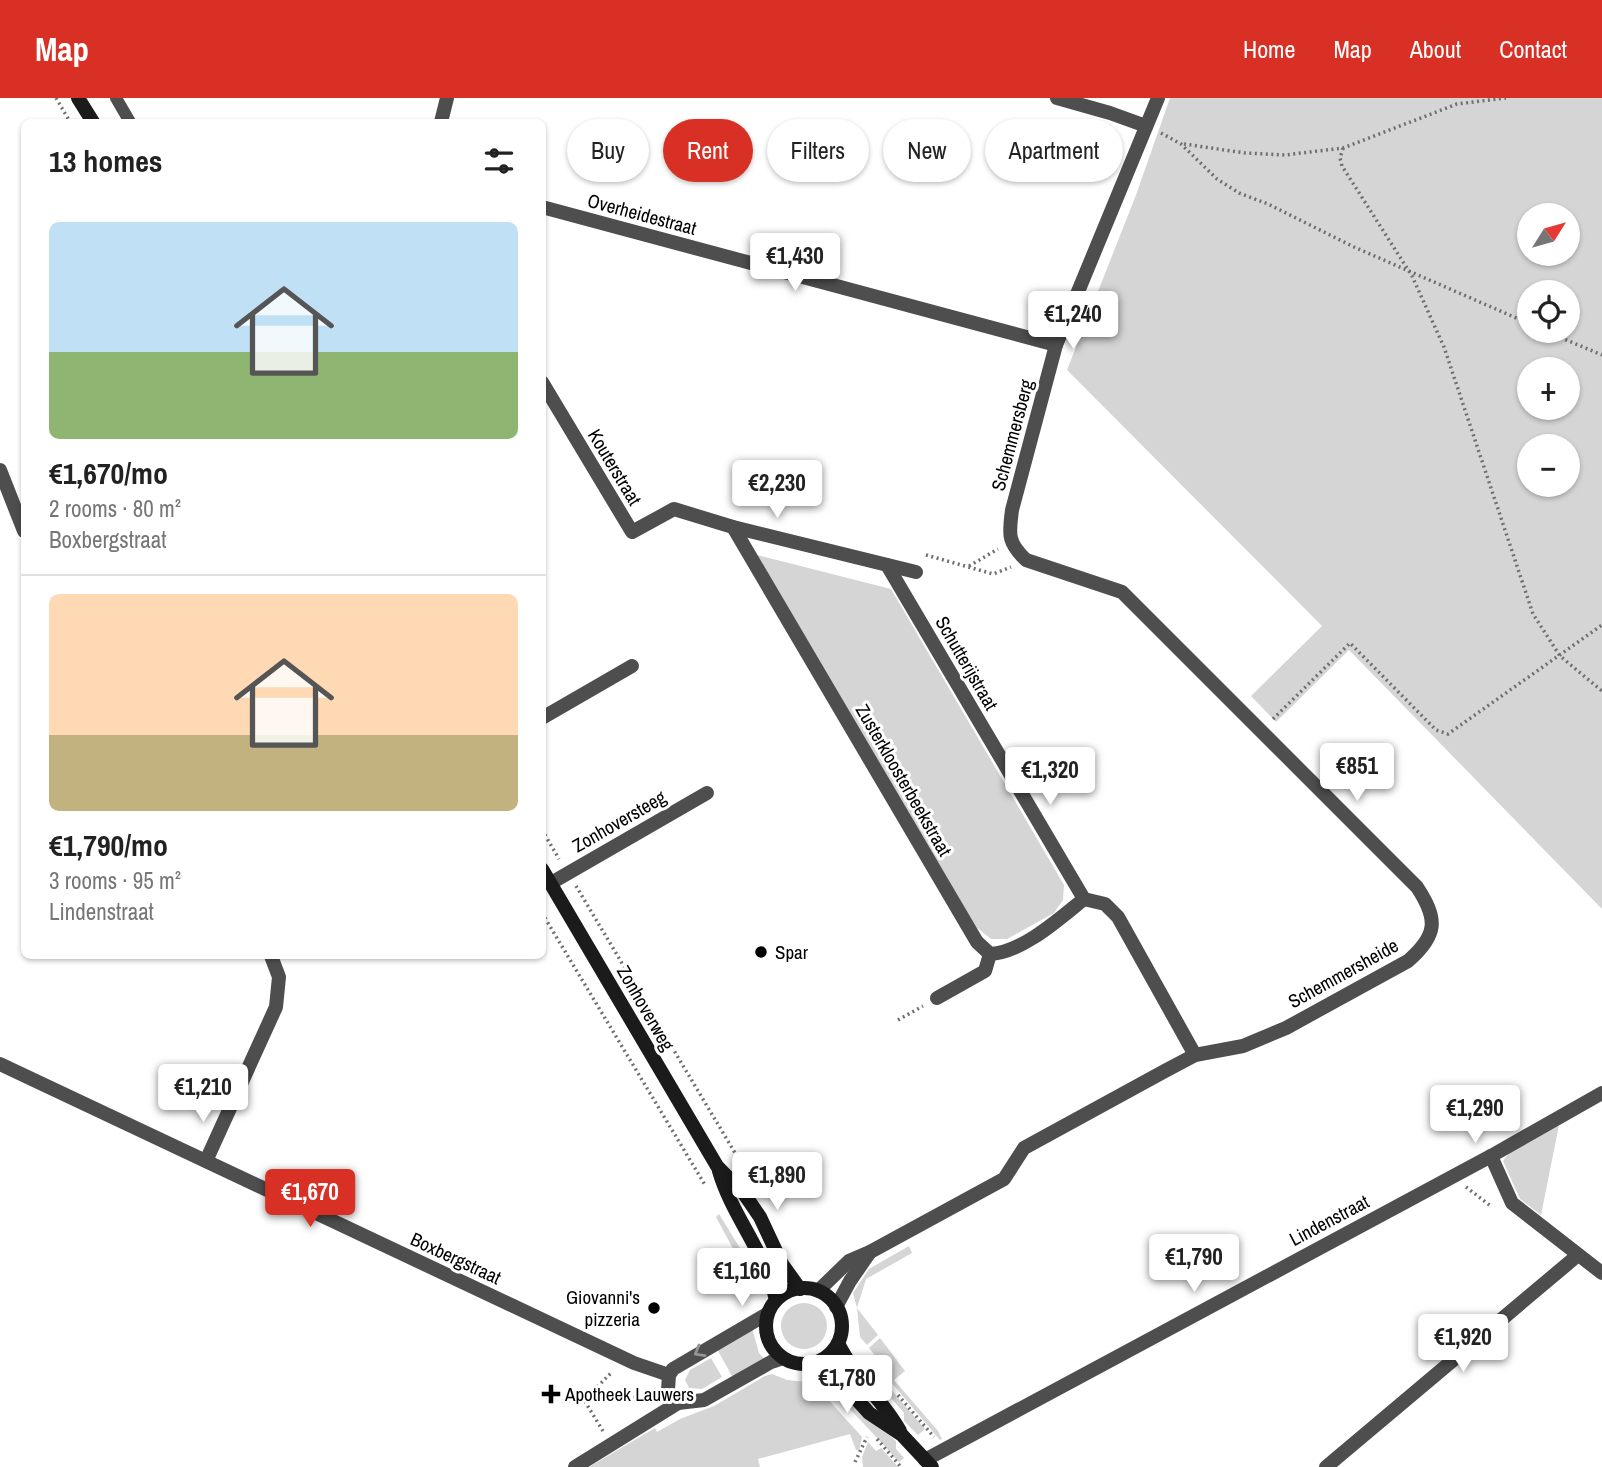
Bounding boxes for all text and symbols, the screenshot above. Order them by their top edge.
text: Map [35,27,89,71]
text: Home [1243,33,1295,65]
text: Map [1333,33,1372,65]
text: About [1410,33,1461,65]
text: Contact [1499,33,1567,65]
chip: Buy [567,119,649,182]
chip: Rent [663,119,753,182]
chip: Filters [767,119,869,182]
chip: New [883,119,971,182]
chip: Apartment [985,119,1123,182]
text: 13 homes [49,141,163,181]
icon: filters [480,142,518,180]
street label: Overheidestraat [585,187,700,241]
north arrow [1517,203,1580,266]
map controls [1517,203,1580,497]
pin: €1,430 [738,234,852,293]
text: €1,430 [766,240,824,271]
icon: home [221,268,347,394]
button: locate [1517,280,1580,343]
pin: €1,240 [1016,292,1130,351]
text: €1,240 [1044,298,1102,329]
button: + [1517,357,1580,420]
street label: Schemmersberg [985,376,1039,494]
street label: Kouterstraat [582,424,648,511]
button: − [1517,434,1580,497]
text: €1,670/mo [49,453,168,493]
pin: €2,230 [720,460,834,520]
text: €2,230 [748,467,806,498]
text: 2 rooms · 80 m² [49,493,181,524]
text: Boxbergstraat [49,524,166,555]
street label: Schutterijstraat [930,611,1005,715]
icon: home [221,640,347,766]
street label: Zusterkloosterbeekstraat [850,699,958,861]
pin: €851 [1316,744,1398,803]
pin: €1,320 [993,748,1107,807]
text: €851 [1336,750,1378,781]
text: €1,320 [1021,754,1079,785]
street label: Zonhoversteeg [567,784,671,858]
text: €1,790/mo [49,825,168,865]
text: 3 rooms · 95 m² [49,865,181,896]
text: Lindenstraat [49,896,154,927]
street label: Schemmersheide [1283,932,1403,1014]
place label: Spar [775,939,809,965]
marker: Spar [753,944,769,960]
street label: Zonhoverweg [611,961,681,1056]
pin: €1,210 [146,1065,260,1124]
text: €1,210 [174,1071,232,1102]
pin: €1,290 [1418,1086,1532,1145]
text: €1,290 [1446,1092,1504,1123]
pin: €1,890 [720,1152,834,1212]
text: €1,890 [748,1159,806,1190]
pin: €1,670 [253,1170,367,1229]
text: €1,670 [281,1176,339,1207]
street label: Lindenstraat [1285,1188,1374,1252]
street label: Boxbergstraat [407,1226,506,1291]
pin: €1,790 [1137,1234,1251,1294]
text: €1,790 [1165,1241,1223,1272]
pin: €1,160 [685,1248,799,1308]
text: €1,160 [713,1255,771,1286]
place label: Giovanni's pizzeria [566,1284,640,1332]
marker: Giovanni's pizzeria [646,1300,662,1316]
pin: €1,920 [1406,1314,1520,1374]
text: €1,920 [1434,1321,1492,1352]
one-way arrow [694,1344,707,1357]
pin: €1,780 [790,1356,904,1415]
text: €1,780 [818,1362,876,1393]
place label: Apotheek Lauwers [564,1381,694,1407]
marker: Apotheek Lauwers [543,1386,559,1402]

